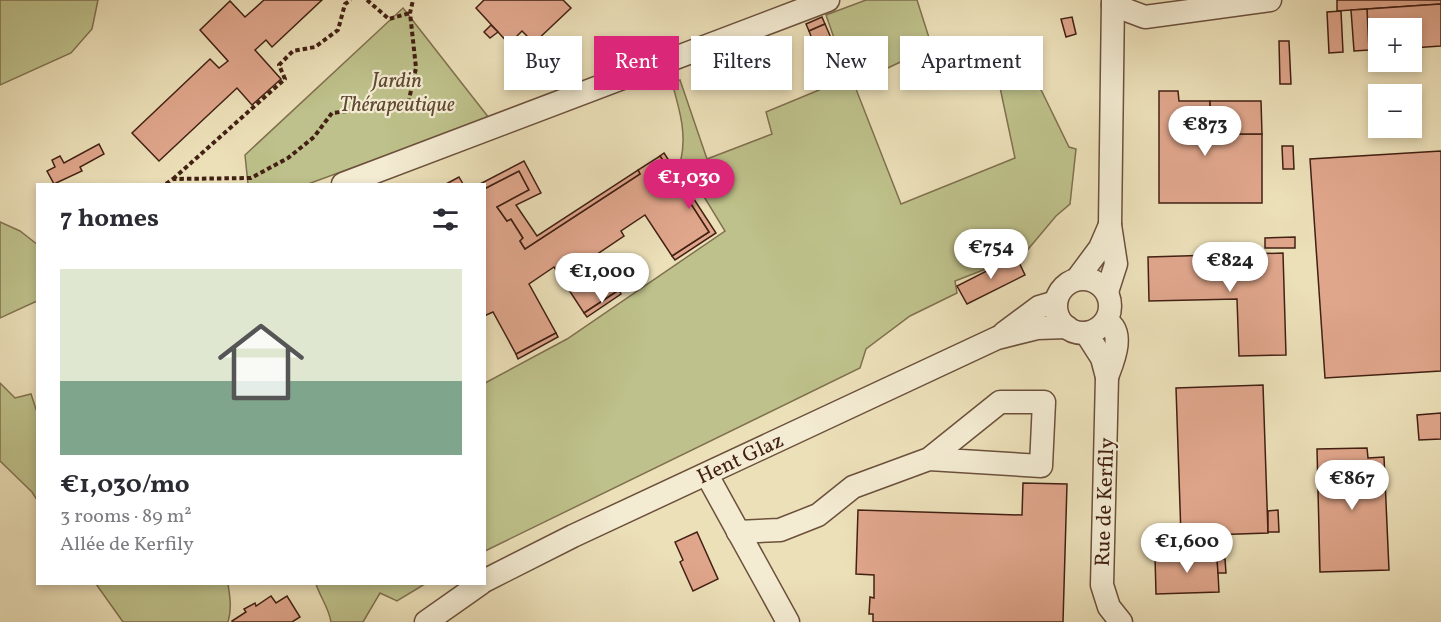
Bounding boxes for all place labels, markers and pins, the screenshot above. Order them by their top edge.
pin: €873 [1169,106,1241,157]
pin: €1,030 [640,159,738,210]
pin: €754 [955,229,1027,280]
pin: €824 [1194,242,1266,293]
pin: €1,000 [553,253,651,304]
pin: €867 [1316,460,1388,511]
pin: €1,600 [1138,523,1236,574]

